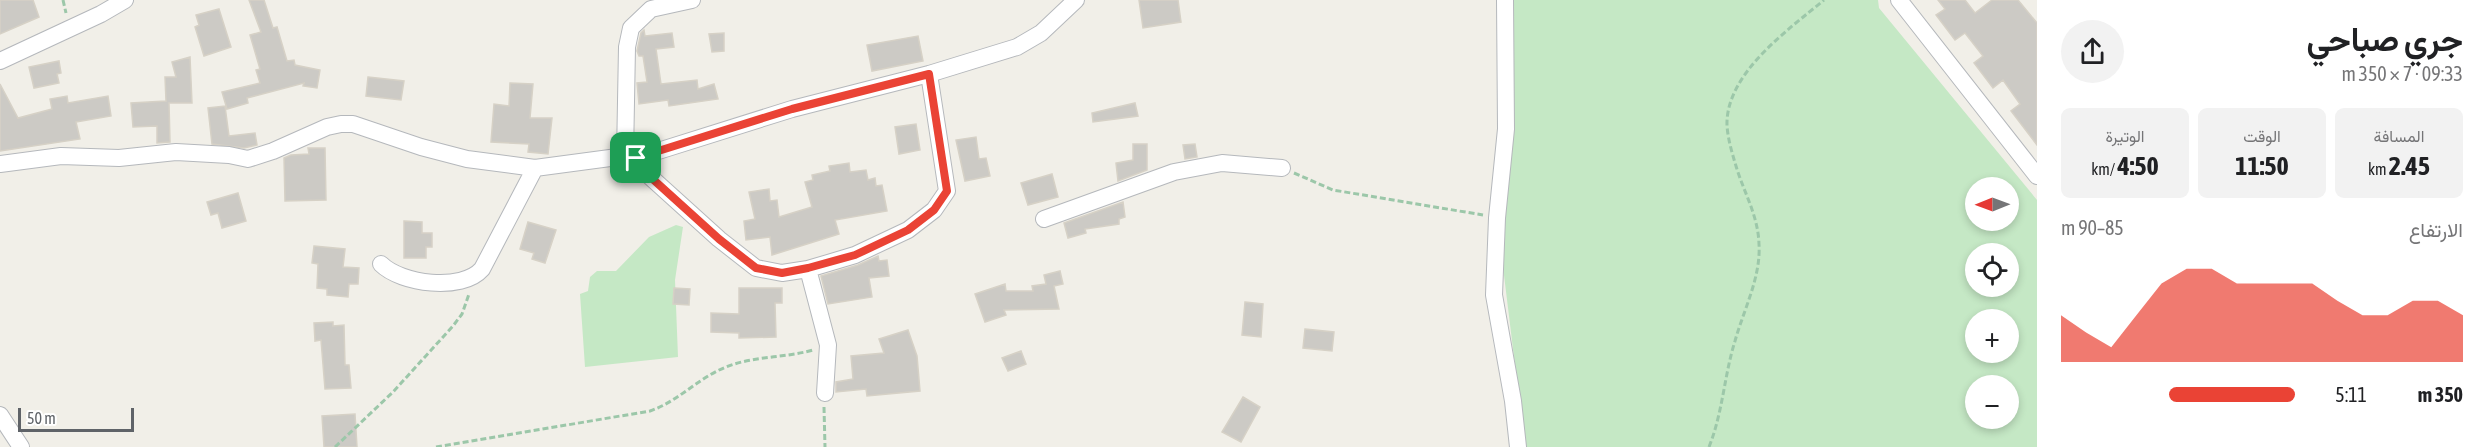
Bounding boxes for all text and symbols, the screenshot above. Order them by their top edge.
button: share [2061,20,2124,83]
text: جري صباحي [2307,20,2463,58]
text: 09:33 · 7 × 350 m [2341,62,2463,85]
text: الوتيرة [2105,127,2145,145]
text: الوقت [2243,127,2281,145]
text: المسافة [2374,127,2424,145]
pin [610,132,661,183]
icon: arrive [619,141,652,174]
text: 4:50 [2117,151,2159,181]
text: 11:50 [2235,151,2289,181]
text: 2.45 [2389,151,2430,181]
text: /km [2091,160,2117,178]
text: km [2368,160,2389,178]
north arrow [1965,177,2019,231]
map controls [1965,177,2019,429]
text: 85–90 m [2061,216,2124,239]
text: الارتفاع [2409,218,2463,241]
button: locate [1965,243,2019,297]
button: + [1965,309,2019,363]
button: − [1965,375,2019,429]
text: 5:11 [2335,383,2367,406]
text: 350 m [2418,383,2463,406]
scale bar [18,405,134,432]
text: 50 m [27,409,56,427]

